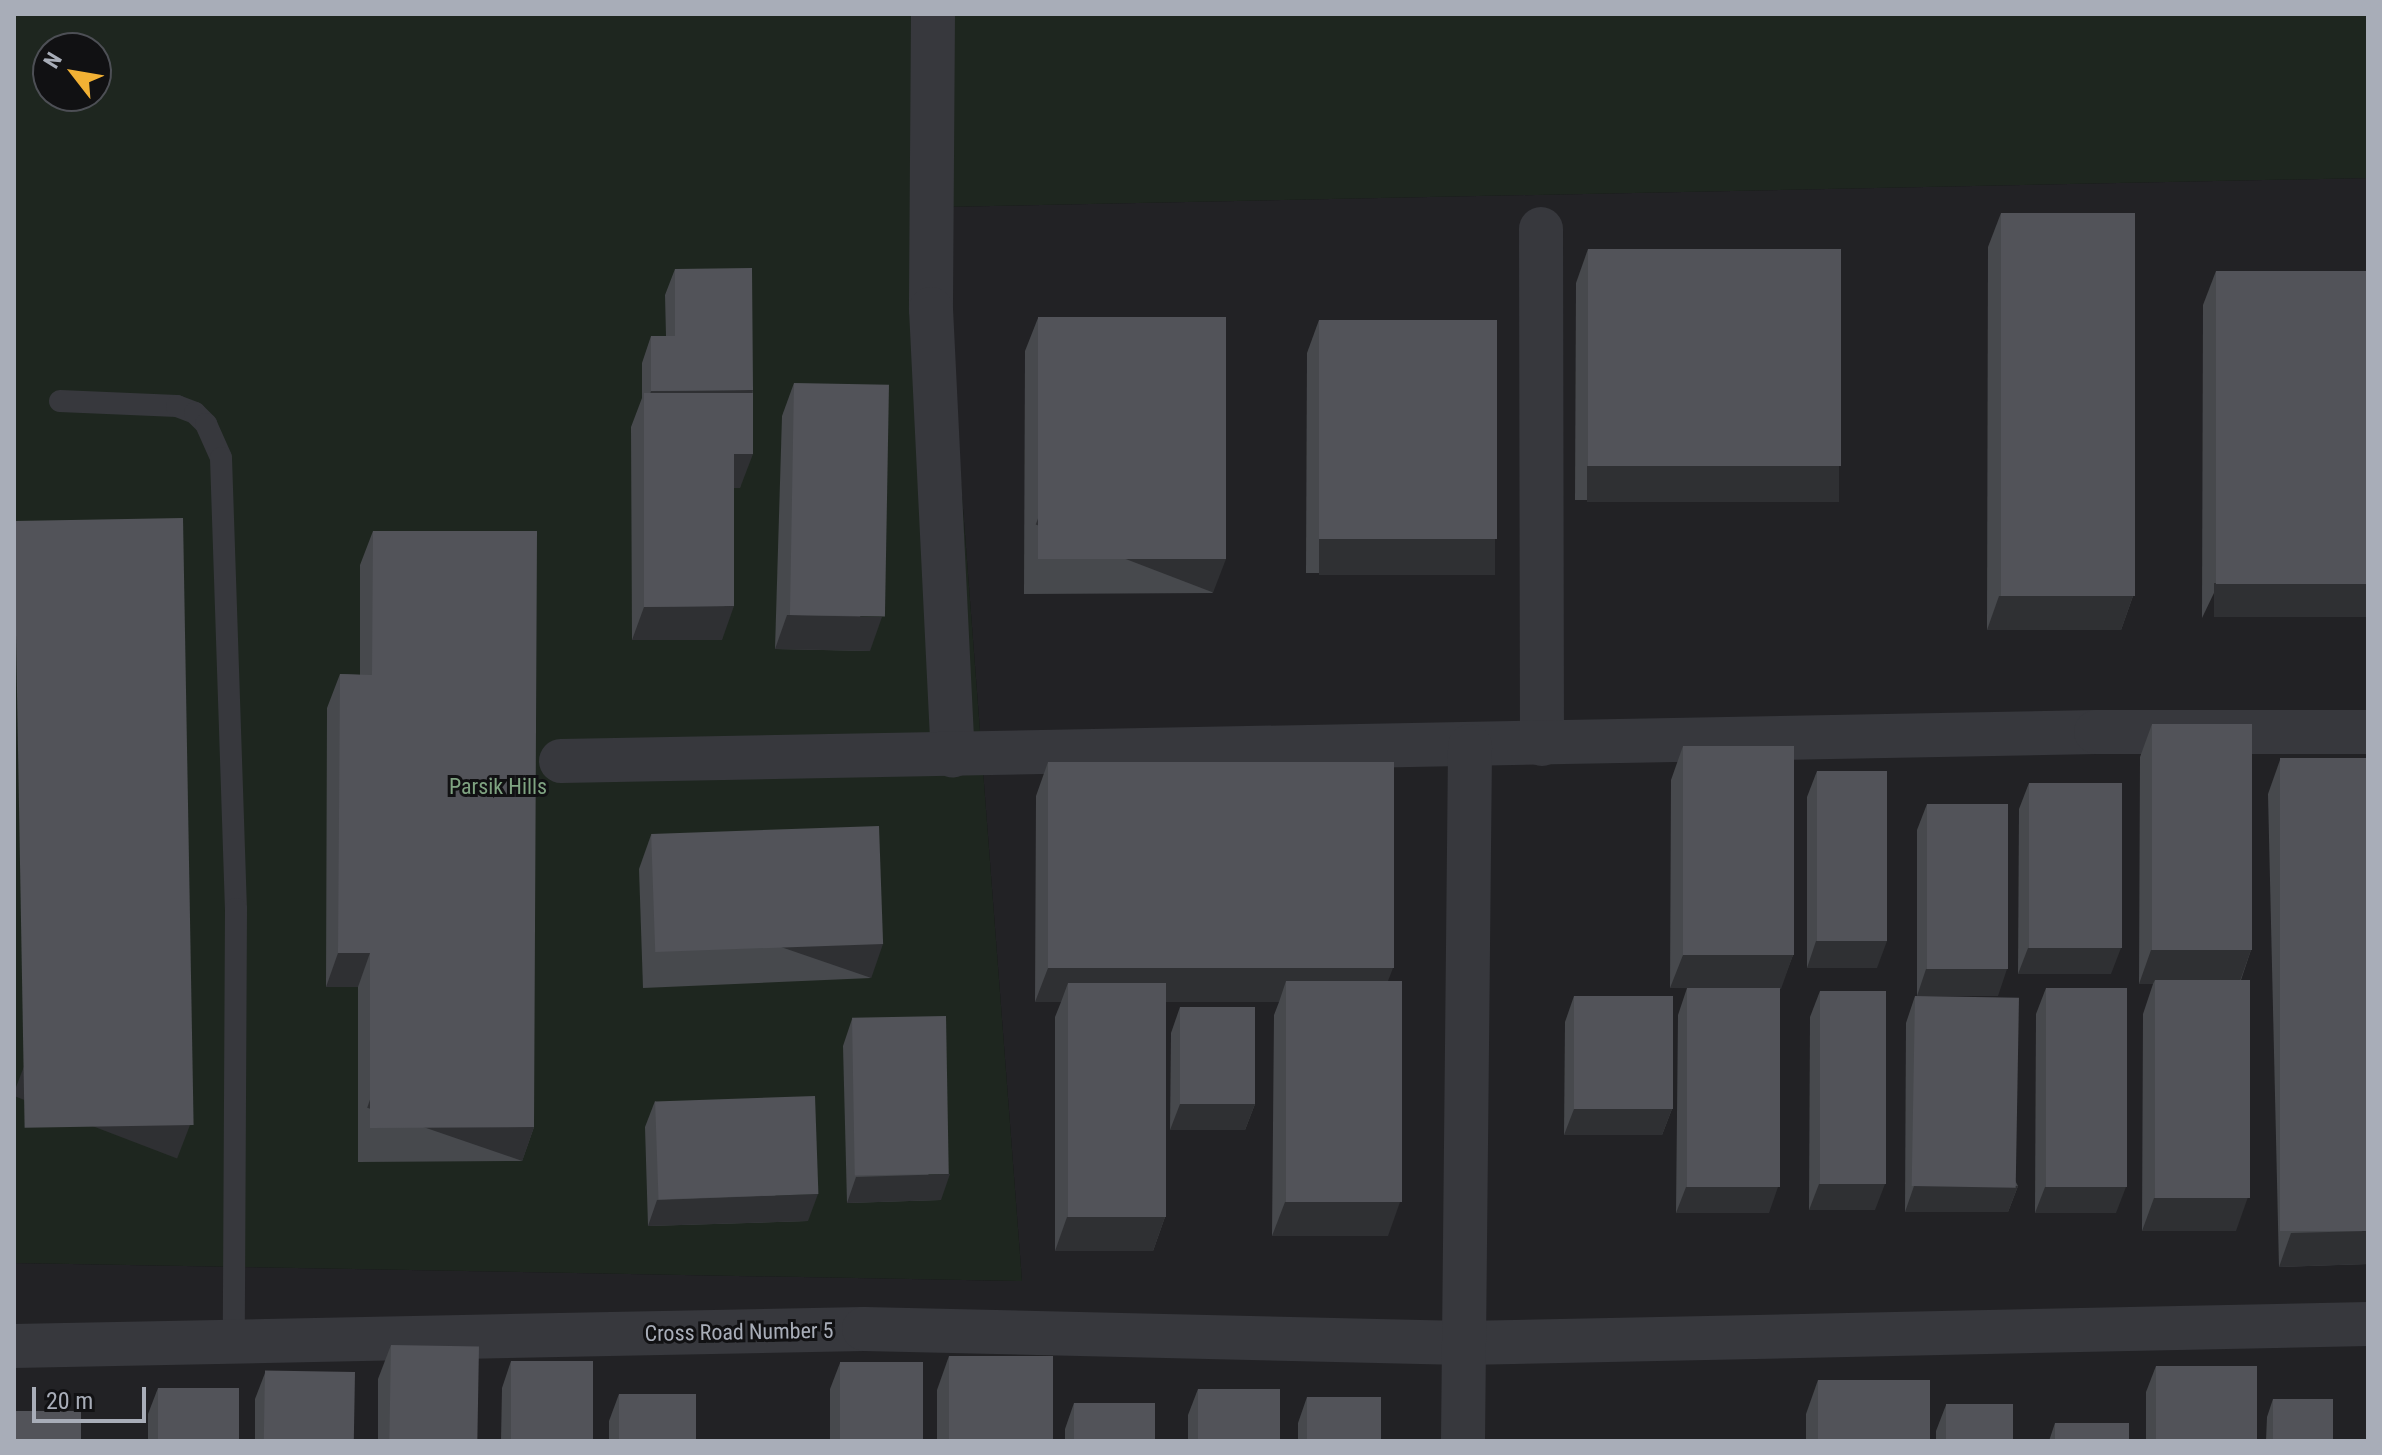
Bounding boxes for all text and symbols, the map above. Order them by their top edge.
north arrow [32,32,112,112]
text: N [39,48,67,73]
park label: Parsik Hills [449,774,547,800]
street label: Cross Road Number 5 [644,1317,834,1347]
scale bar [36,1371,150,1421]
text: 20 m [46,1387,93,1415]

